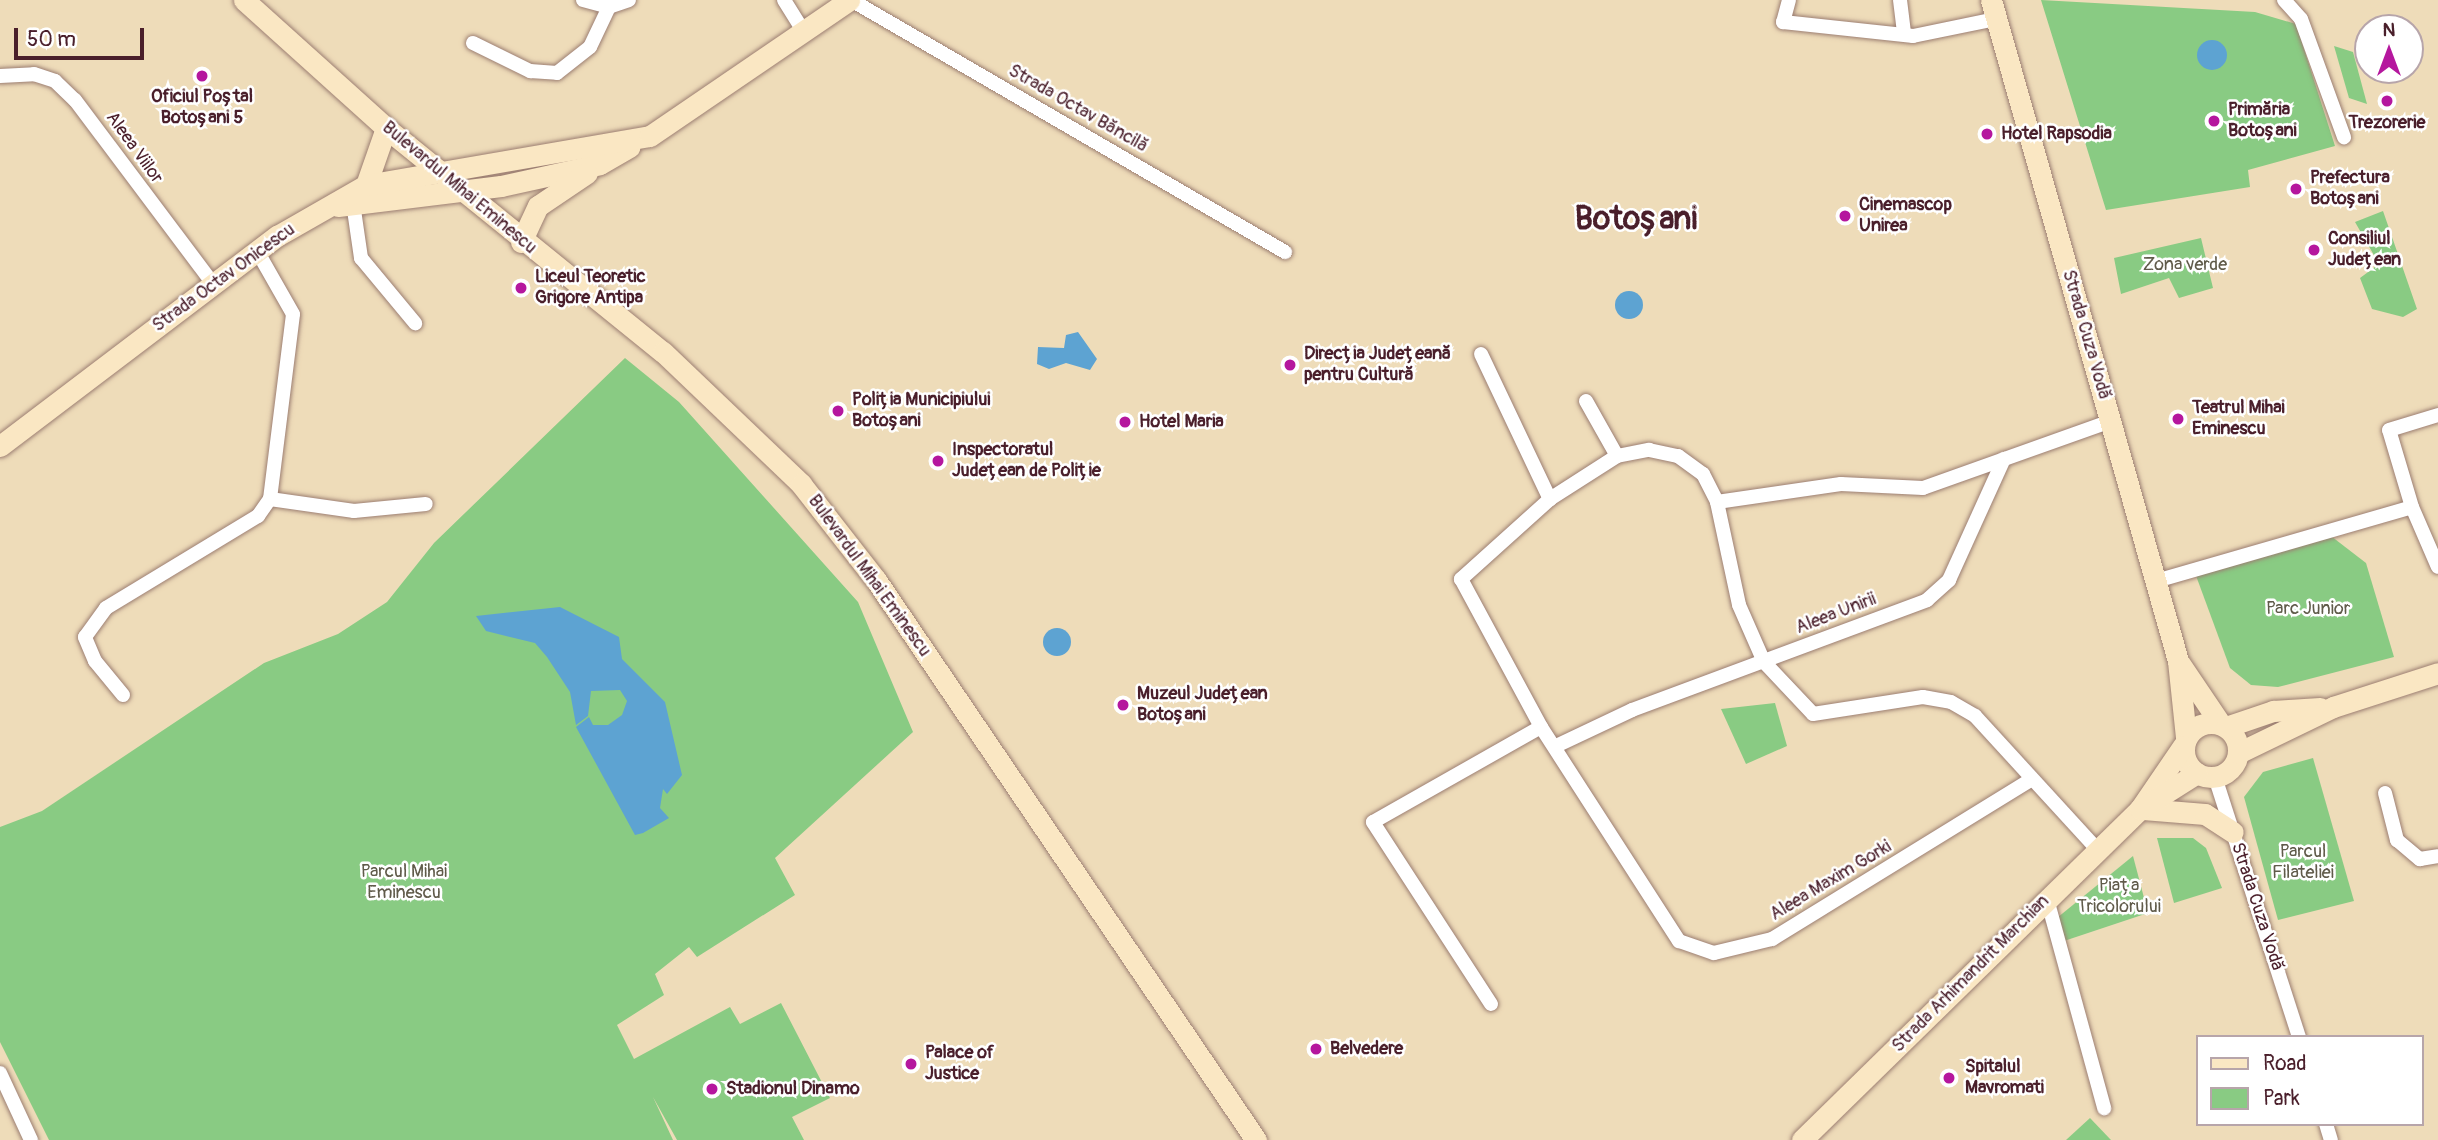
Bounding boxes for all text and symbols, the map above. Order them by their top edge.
scale bar [18,14,147,58]
north arrow [2354,14,2424,84]
text: N [2383,18,2395,42]
text: 50 m [27,26,76,53]
street label: Strada Octav Băncilă [1004,60,1152,158]
marker: Oficiul Poștal Botoșani 5 [194,68,210,84]
place label: Oficiul Poștal Botoșani 5 [151,87,253,130]
marker: Trezorerie [2379,93,2395,109]
place label: Primăria Botoșani [2228,100,2297,142]
street label: Aleea Viilor [101,108,167,188]
place label: Trezorerie [2349,112,2425,134]
marker: Primăria Botoșani [2206,113,2222,129]
street label: Bulevardul Mihai Eminescu [377,117,541,259]
place label: Hotel Rapsodia [2001,123,2112,145]
marker: Hotel Rapsodia [1979,126,1995,142]
place label: Prefectura Botoșani [2310,168,2390,210]
marker: Prefectura Botoșani [2288,181,2304,197]
place label: Cinemascop Unirea [1859,195,1952,238]
district label: Botoșani [1575,200,1697,238]
marker: Cinemascop Unirea [1837,208,1853,224]
street label: Strada Octav Onicescu [149,219,299,337]
place label: Consiliul Județean [2328,229,2401,272]
marker: Consiliul Județean [2306,242,2322,258]
park label: Zona verde [2143,254,2227,276]
place label: Liceul Teoretic Grigore Antipa [535,267,646,310]
street label: Strada Cuza Vodă [2057,268,2115,402]
marker: Liceul Teoretic Grigore Antipa [513,280,529,296]
place label: Direcția Județeană pentru Cultură [1304,344,1451,386]
marker: Direcția Județeană pentru Cultură [1282,357,1298,373]
place label: Poliția Municipiului Botoșani [852,390,990,432]
place label: Teatrul Mihai Eminescu [2192,398,2285,440]
marker: Poliția Municipiului Botoșani [830,403,846,419]
place label: Hotel Maria [1139,411,1224,433]
marker: Teatrul Mihai Eminescu [2170,411,2186,427]
marker: Hotel Maria [1117,414,1133,430]
place label: Inspectoratul Județean de Poliție [952,440,1101,482]
marker: Inspectoratul Județean de Poliție [930,453,946,469]
street label: Bulevardul Mihai Eminescu [803,491,935,661]
street label: Aleea Unirii [1793,589,1879,639]
park label: Parc Junior [2266,598,2350,620]
place label: Muzeul Județean Botoșani [1137,684,1268,726]
marker: Muzeul Județean Botoșani [1115,697,1131,713]
street label: Aleea Maxim Gorki [1766,836,1896,926]
street label: Strada Cuza Vodă [2226,840,2288,974]
park label: Parcul Filateliei [2272,842,2334,884]
park label: Parcul Mihai Eminescu [361,862,447,904]
park label: Piața Tricolorului [2077,876,2161,918]
street label: Strada Arhimandrit Marchian [1888,891,2054,1057]
legend [2196,1035,2424,1126]
place label: Belvedere [1330,1038,1403,1060]
marker: Belvedere [1308,1041,1324,1057]
place label: Palace of Justice [925,1043,994,1086]
text: Road [2263,1050,2307,1077]
marker: Palace of Justice [903,1056,919,1072]
place label: Spitalul Mavromati [1965,1057,2044,1100]
marker: Spitalul Mavromati [1939,1068,1959,1088]
place label: Stadionul Dinamo [726,1078,860,1100]
marker: Stadionul Dinamo [704,1081,720,1097]
text: Park [2263,1085,2300,1112]

